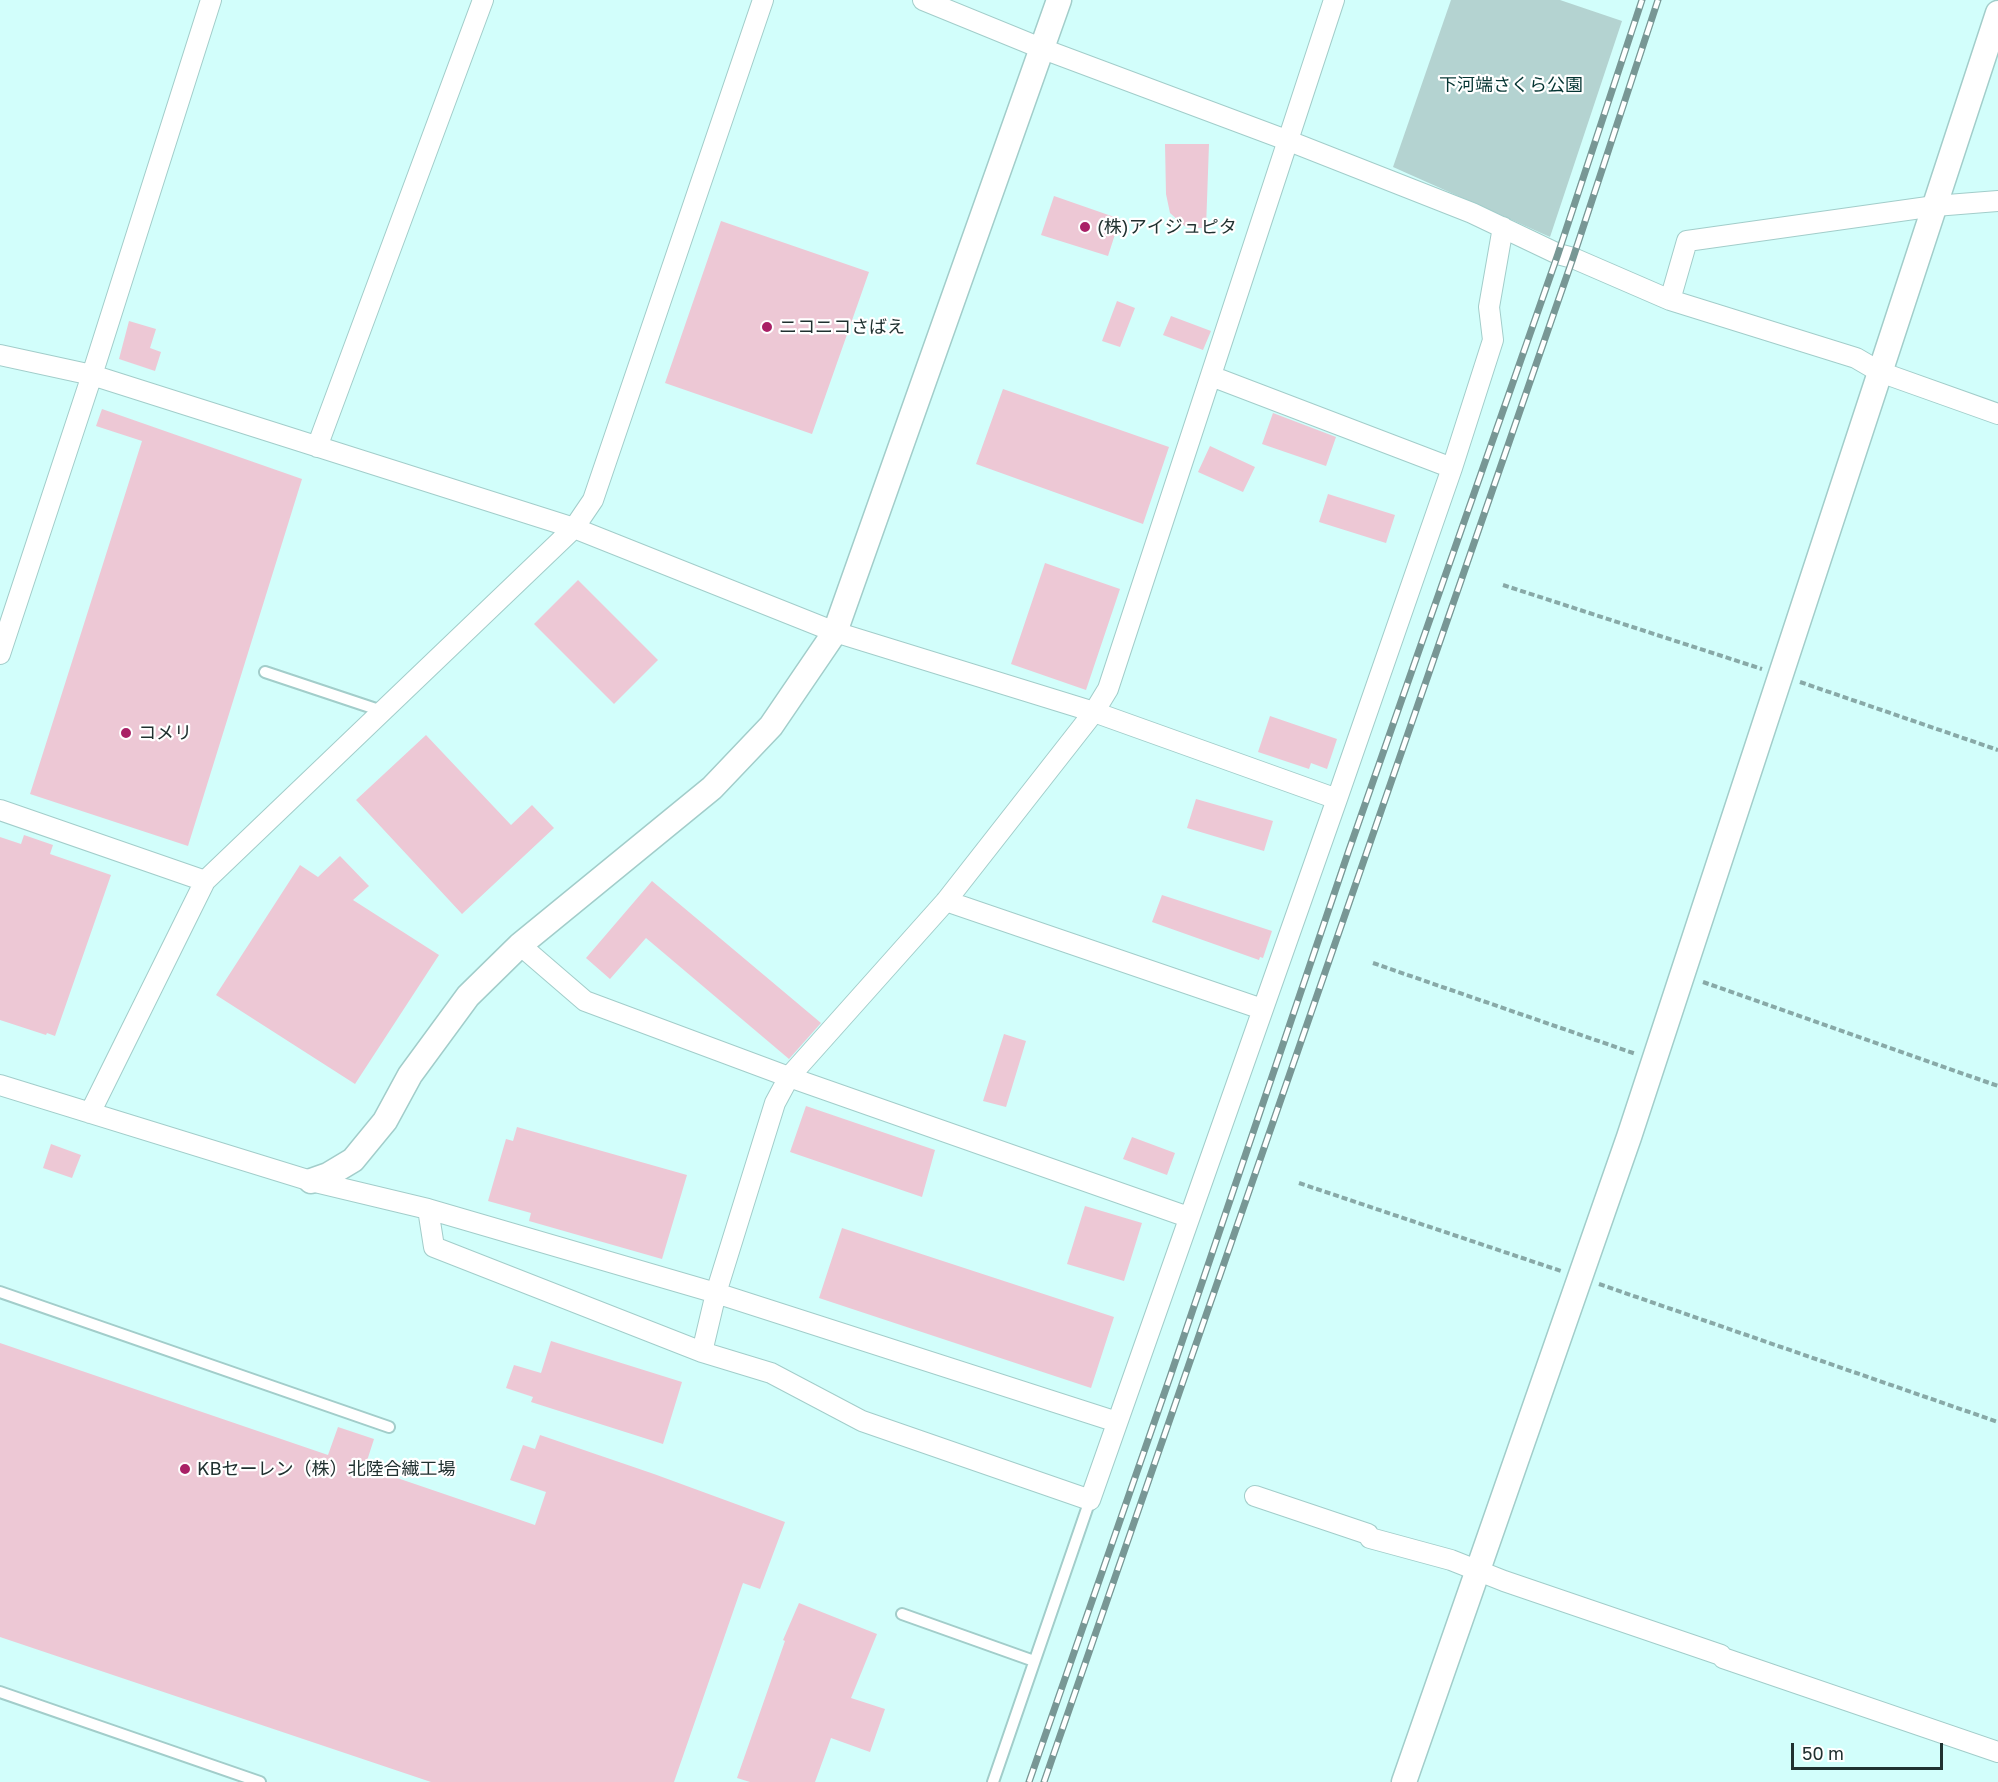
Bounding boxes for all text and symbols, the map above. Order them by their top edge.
park label: 下河端さくら公園 [1439,74,1583,96]
place label: (株)アイジュピタ [1097,216,1237,238]
marker: (株)アイジュピタ [1078,220,1092,234]
place label: ニコニコさばえ [779,316,905,338]
marker: ニコニコさばえ [760,320,774,334]
place label: コメリ [138,722,192,744]
marker: コメリ [119,726,133,740]
place label: KBセーレン（株）北陸合繊工場 [197,1458,455,1480]
marker: KBセーレン（株）北陸合繊工場 [178,1462,192,1476]
scale bar [1794,1731,1946,1769]
text: 50 m [1802,1742,1844,1764]

